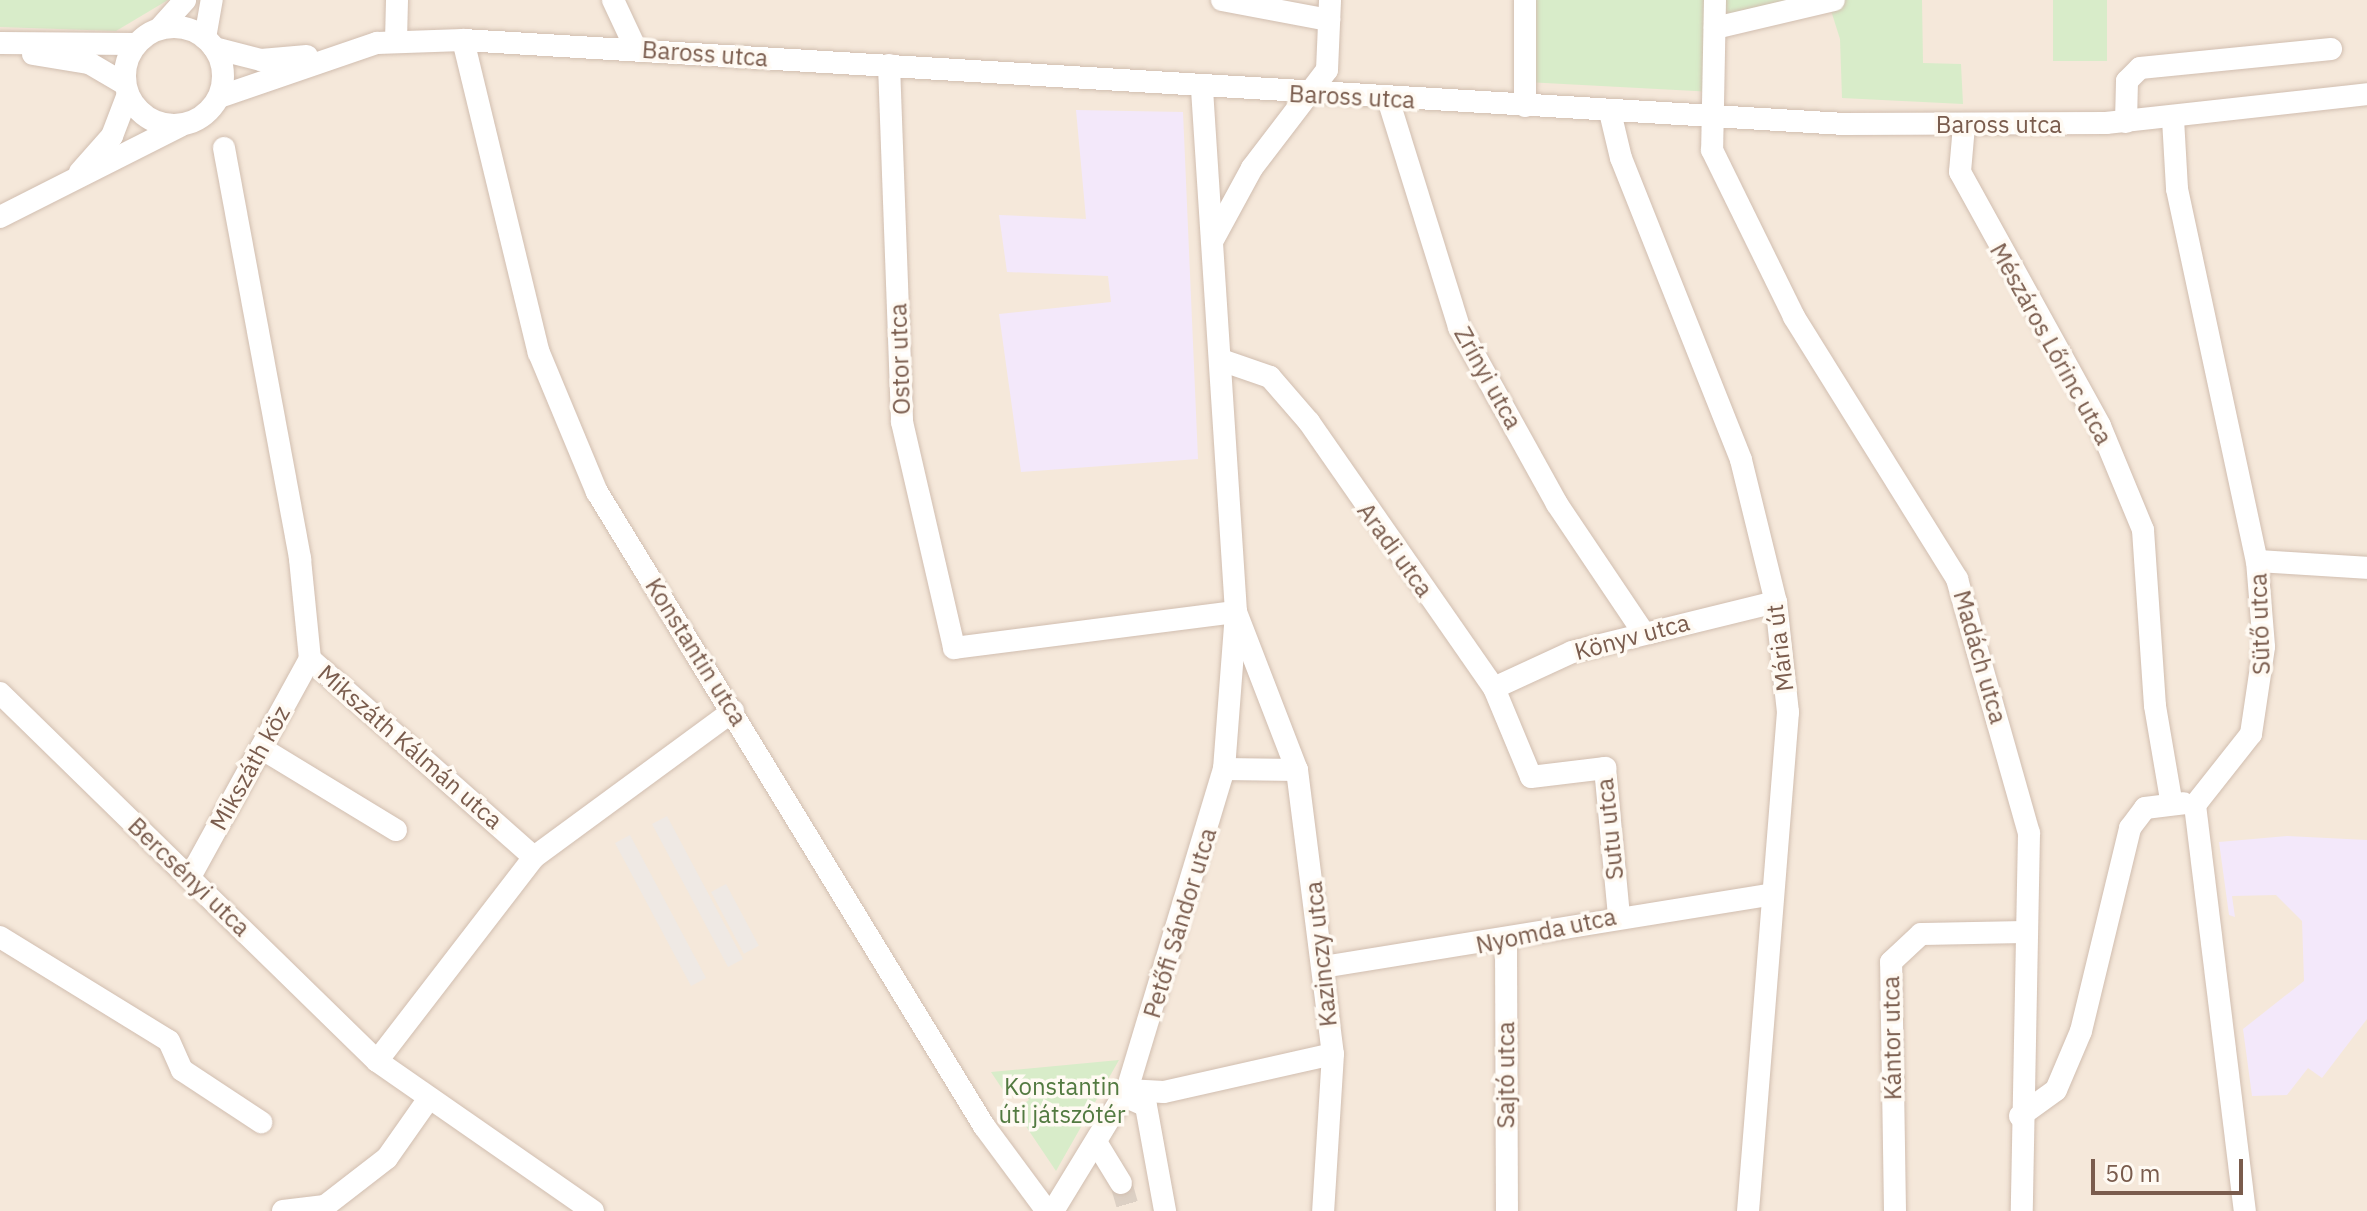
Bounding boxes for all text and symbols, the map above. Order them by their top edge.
street label: Baross utca [641,35,769,73]
street label: Baross utca [1288,79,1416,115]
street label: Baross utca [1936,111,2062,139]
street label: Mészáros Lőrinc utca [1984,238,2118,450]
street label: Ostor utca [884,303,916,415]
street label: Zrínyi utca [1448,322,1528,434]
street label: Aradi utca [1351,497,1439,603]
street label: Konstantin utca [639,573,753,731]
street label: Sütő utca [2244,573,2276,675]
street label: Madách utca [1947,587,2013,727]
street label: Mária út [1760,603,1800,693]
street label: Könyv utca [1571,608,1693,666]
street label: Mikszáth Kálmán utca [312,659,508,835]
street label: Mikszáth köz [204,701,296,835]
street label: Sutu utca [1590,777,1630,881]
street label: Bercsényi utca [122,812,256,942]
street label: Petőfi Sándor utca [1137,824,1223,1022]
street label: Kazinczy utca [1299,880,1343,1028]
street label: Nyomda utca [1473,902,1619,960]
street label: Kántor utca [1877,976,1907,1100]
street label: Sajtó utca [1492,1021,1520,1129]
park label: Konstantin úti játszótér [998,1073,1126,1129]
scale bar [2095,1143,2247,1193]
text: 50 m [2105,1157,2160,1189]

